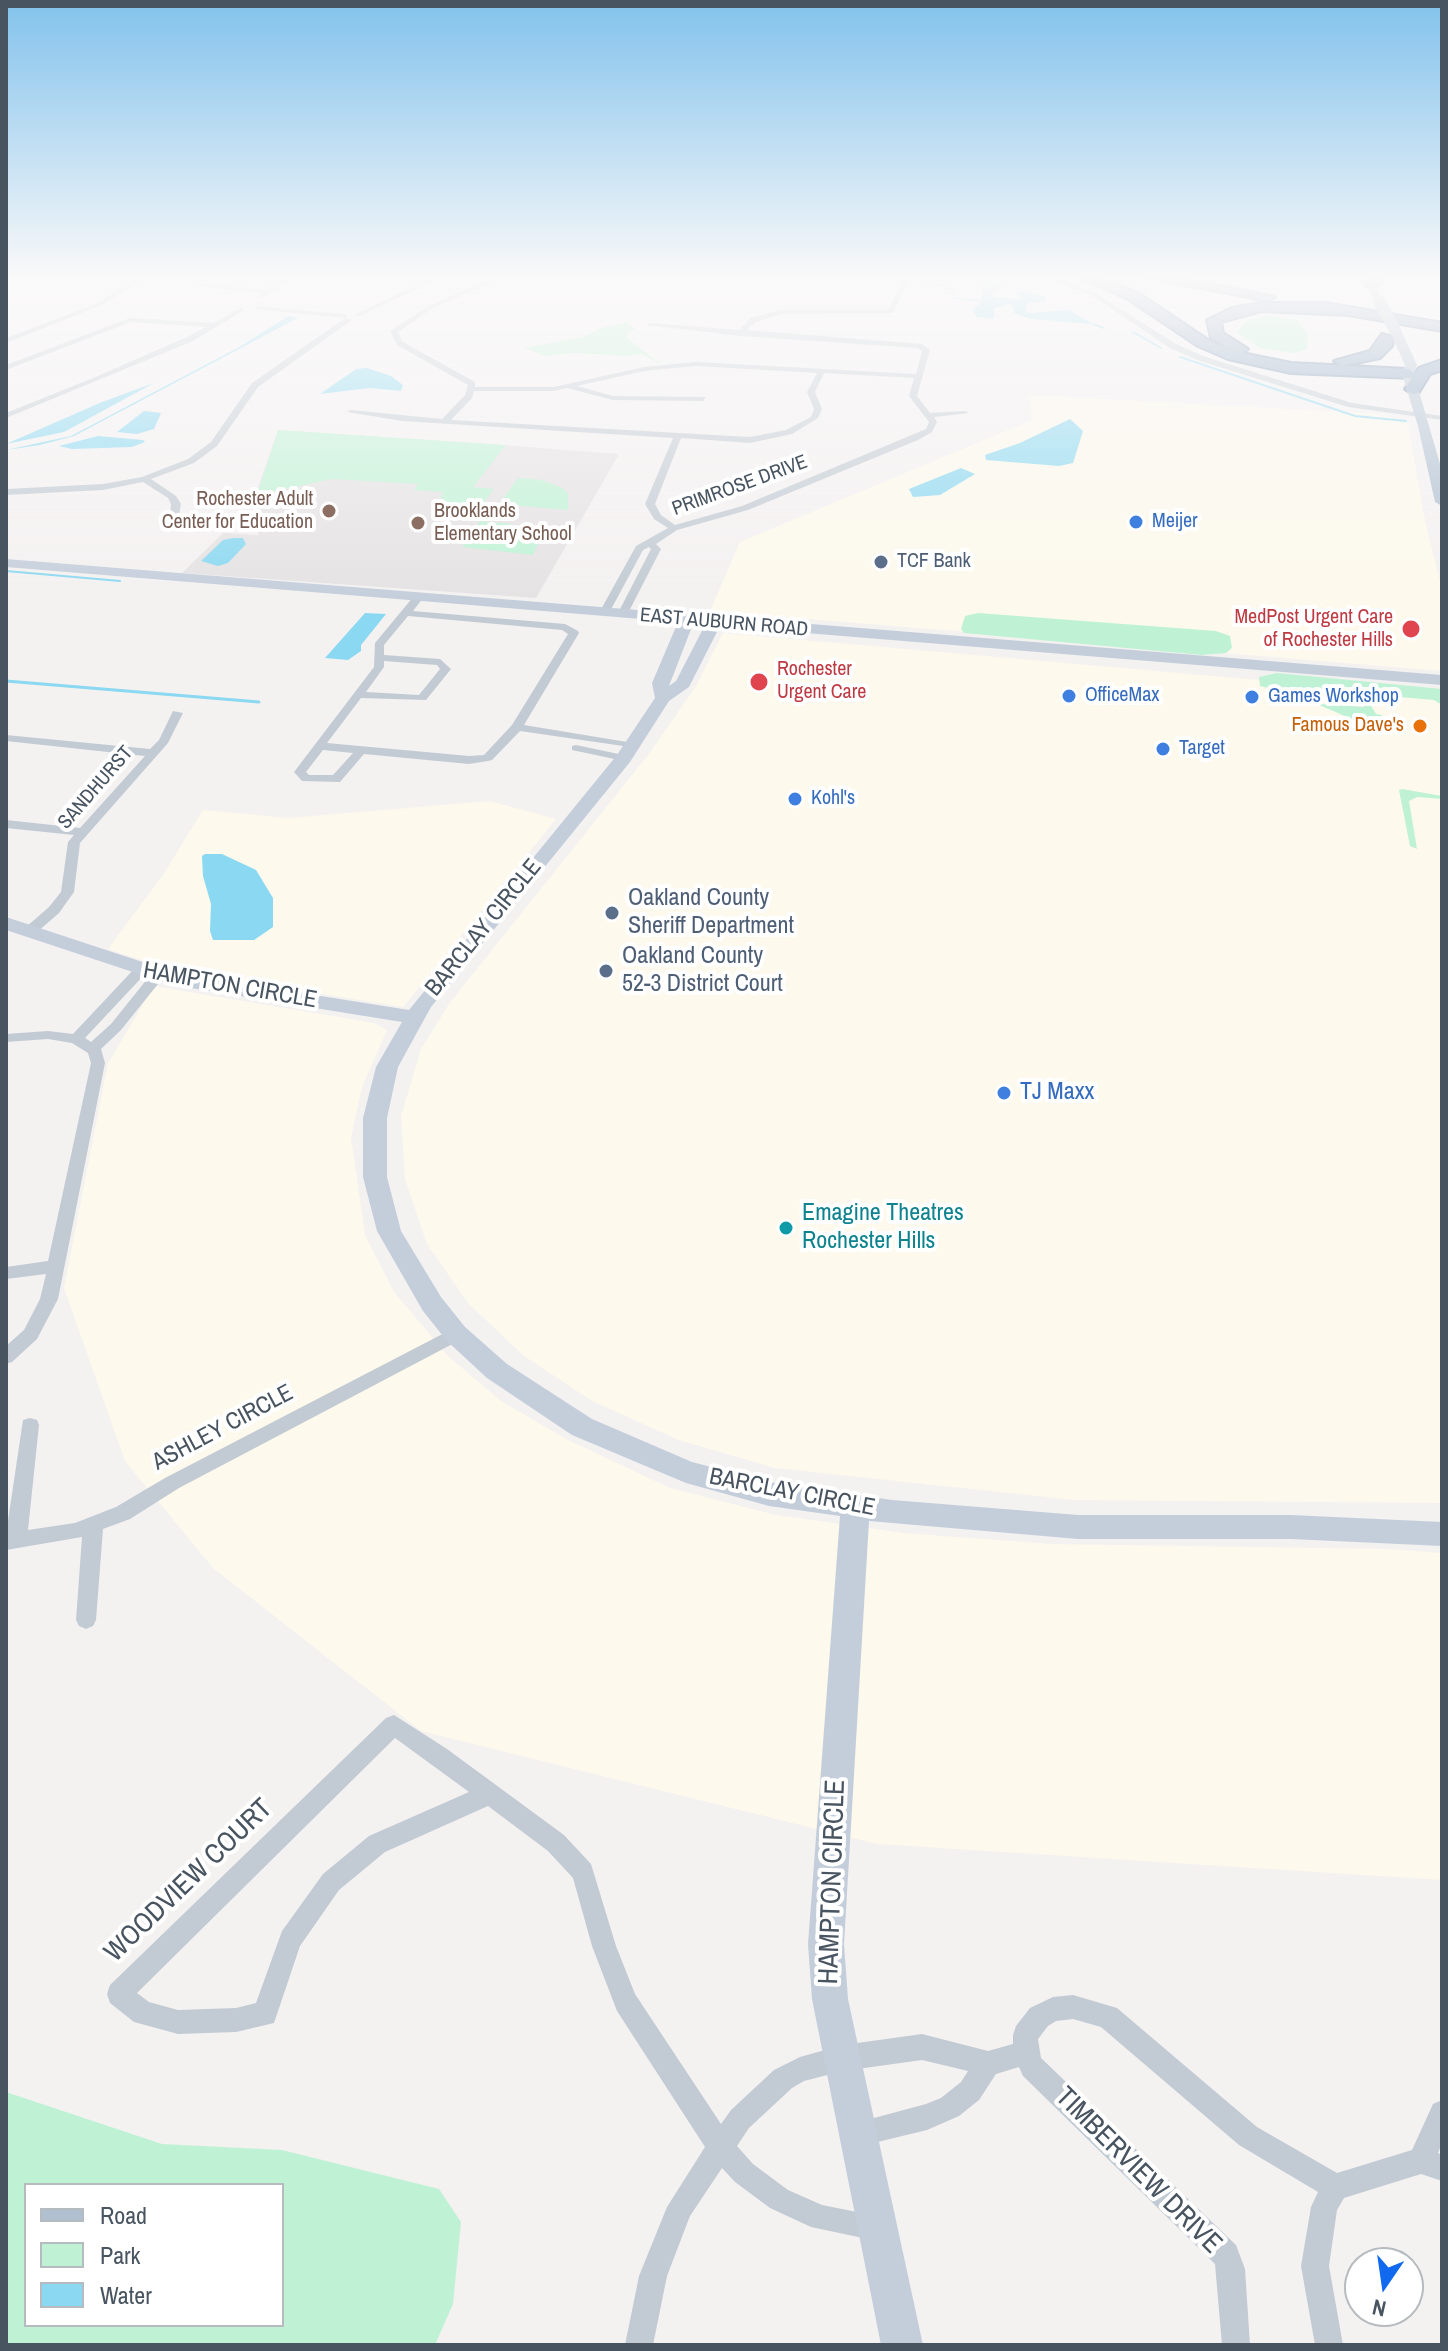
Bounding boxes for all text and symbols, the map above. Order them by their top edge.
street label: PRIMROSE DRIVE [669,450,811,522]
place label: Rochester Adult Center for Education [162,488,313,535]
place label: Brooklands Elementary School [434,500,572,547]
marker: Rochester Adult Center for Education [320,502,338,520]
place label: Meijer [1152,510,1198,534]
marker: Meijer [1127,513,1145,531]
marker: Brooklands Elementary School [409,514,427,532]
place label: TCF Bank [897,550,971,574]
marker: TCF Bank [872,553,890,571]
street label: EAST AUBURN ROAD [639,604,809,642]
place label: MedPost Urgent Care of Rochester Hills [1234,606,1393,653]
marker: MedPost Urgent Care of Rochester Hills [1400,618,1422,640]
place label: Rochester Urgent Care [777,658,866,705]
marker: Rochester Urgent Care [748,671,770,693]
place label: OfficeMax [1085,684,1159,708]
place label: Games Workshop [1268,685,1399,709]
marker: OfficeMax [1060,687,1078,705]
marker: Games Workshop [1243,688,1261,706]
place label: Famous Dave's [1291,714,1404,738]
marker: Famous Dave's [1411,717,1429,735]
place label: Target [1179,737,1225,761]
marker: Target [1154,740,1172,758]
street label: SANDHURST [53,742,139,834]
place label: Kohl's [811,787,855,811]
marker: Kohl's [786,790,804,808]
street label: BARCLAY CIRCLE [420,854,548,1002]
place label: Oakland County Sheriff Department [628,885,794,941]
marker: Oakland County Sheriff Department [603,904,621,922]
place label: Oakland County 52-3 District Court [622,943,783,999]
street label: HAMPTON CIRCLE [141,957,319,1015]
marker: Oakland County 52-3 District Court [597,962,615,980]
place label: TJ Maxx [1020,1079,1094,1107]
marker: TJ Maxx [995,1084,1013,1102]
place label: Emagine Theatres Rochester Hills [802,1200,964,1256]
marker: Emagine Theatres Rochester Hills [777,1219,795,1237]
street label: ASHLEY CIRCLE [148,1379,298,1477]
street label: BARCLAY CIRCLE [707,1463,877,1523]
street label: HAMPTON CIRCLE [813,1779,853,1985]
street label: WOODVIEW COURT [98,1792,280,1970]
street label: TIMBERVIEW DRIVE [1048,2081,1228,2261]
legend [24,2183,284,2327]
text: Road [100,2199,147,2231]
text: Park [100,2239,140,2271]
north arrow [1344,2247,1424,2327]
text: Water [100,2279,152,2311]
text: N [1369,2292,1389,2325]

